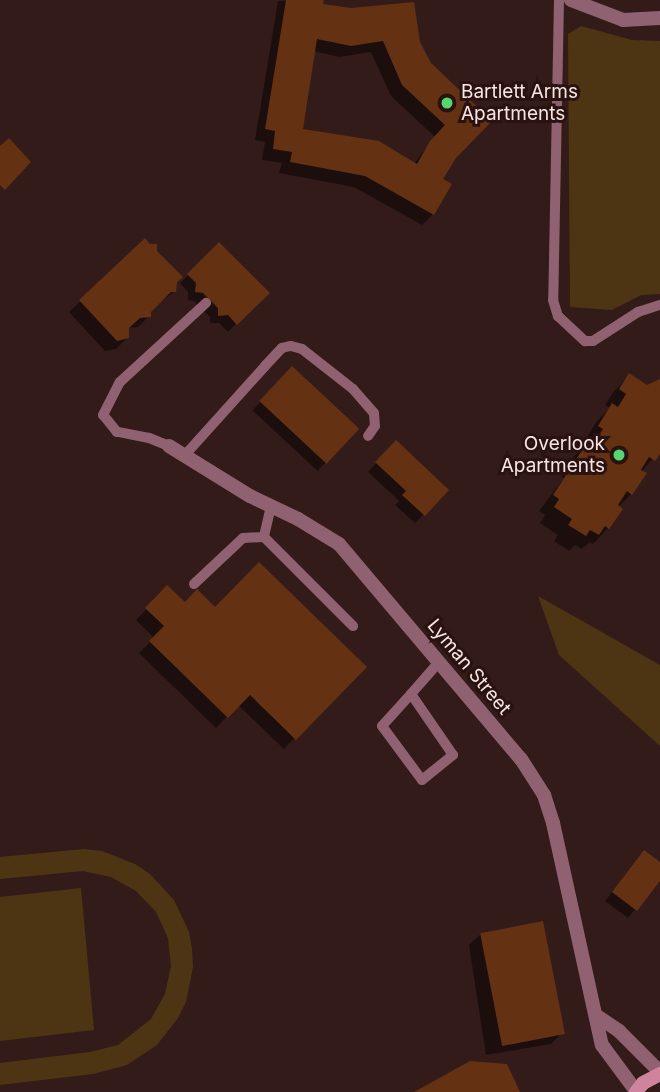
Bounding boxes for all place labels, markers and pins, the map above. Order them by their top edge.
place label: Bartlett Arms Apartments [461,81,578,125]
marker: Bartlett Arms Apartments [439,95,455,111]
place label: Overlook Apartments [501,433,605,477]
marker: Overlook Apartments [611,447,627,463]

